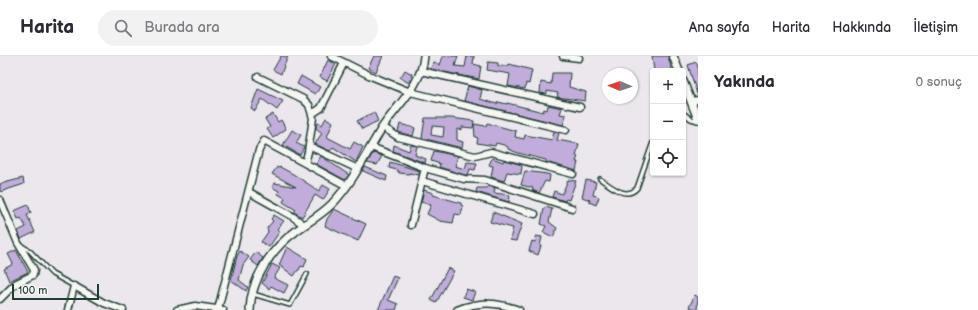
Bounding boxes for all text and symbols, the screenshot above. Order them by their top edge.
search box [98,10,378,46]
text: Harita [20,16,74,39]
icon: search [112,17,134,39]
text: Burada ara [144,18,220,37]
text: Ana sayfa [689,19,750,36]
text: Harita [772,19,810,36]
text: Hakkında [832,19,891,36]
text: İletişim [913,19,958,36]
north arrow [602,68,638,104]
map controls [650,68,686,176]
button: + [650,68,686,104]
text: Yakında [714,72,775,92]
text: 0 sonuç [916,74,962,90]
button: − [650,104,686,140]
button: locate [650,140,686,176]
scale bar [12,282,99,301]
text: 100 m [18,284,47,297]

